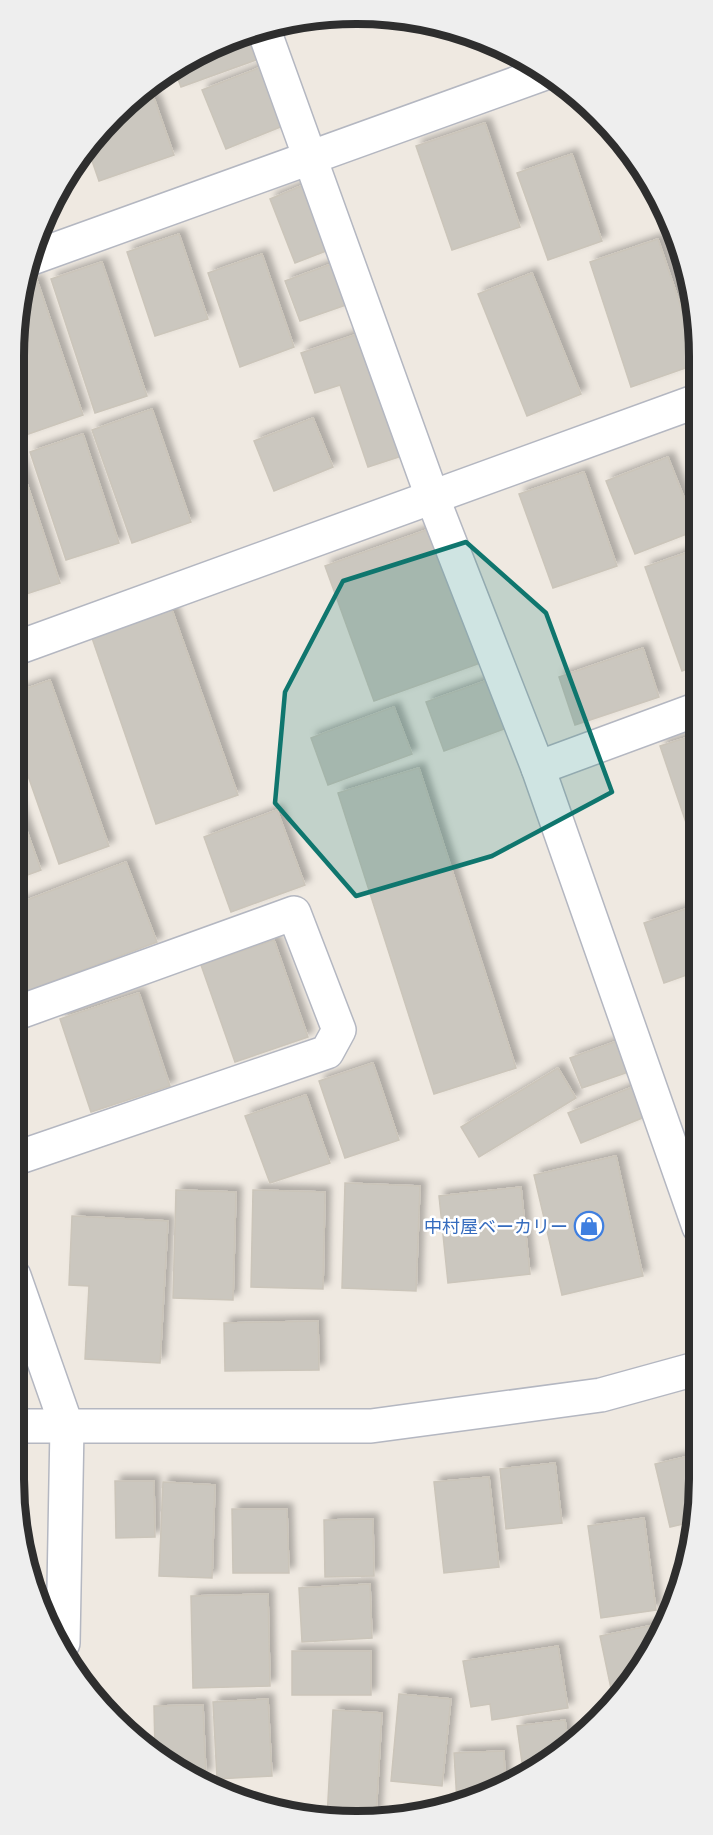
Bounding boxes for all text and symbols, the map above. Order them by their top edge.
shop icon: 中村屋ベーカリー [573,1210,605,1242]
place label: 中村屋ベーカリー [424,1215,568,1238]

